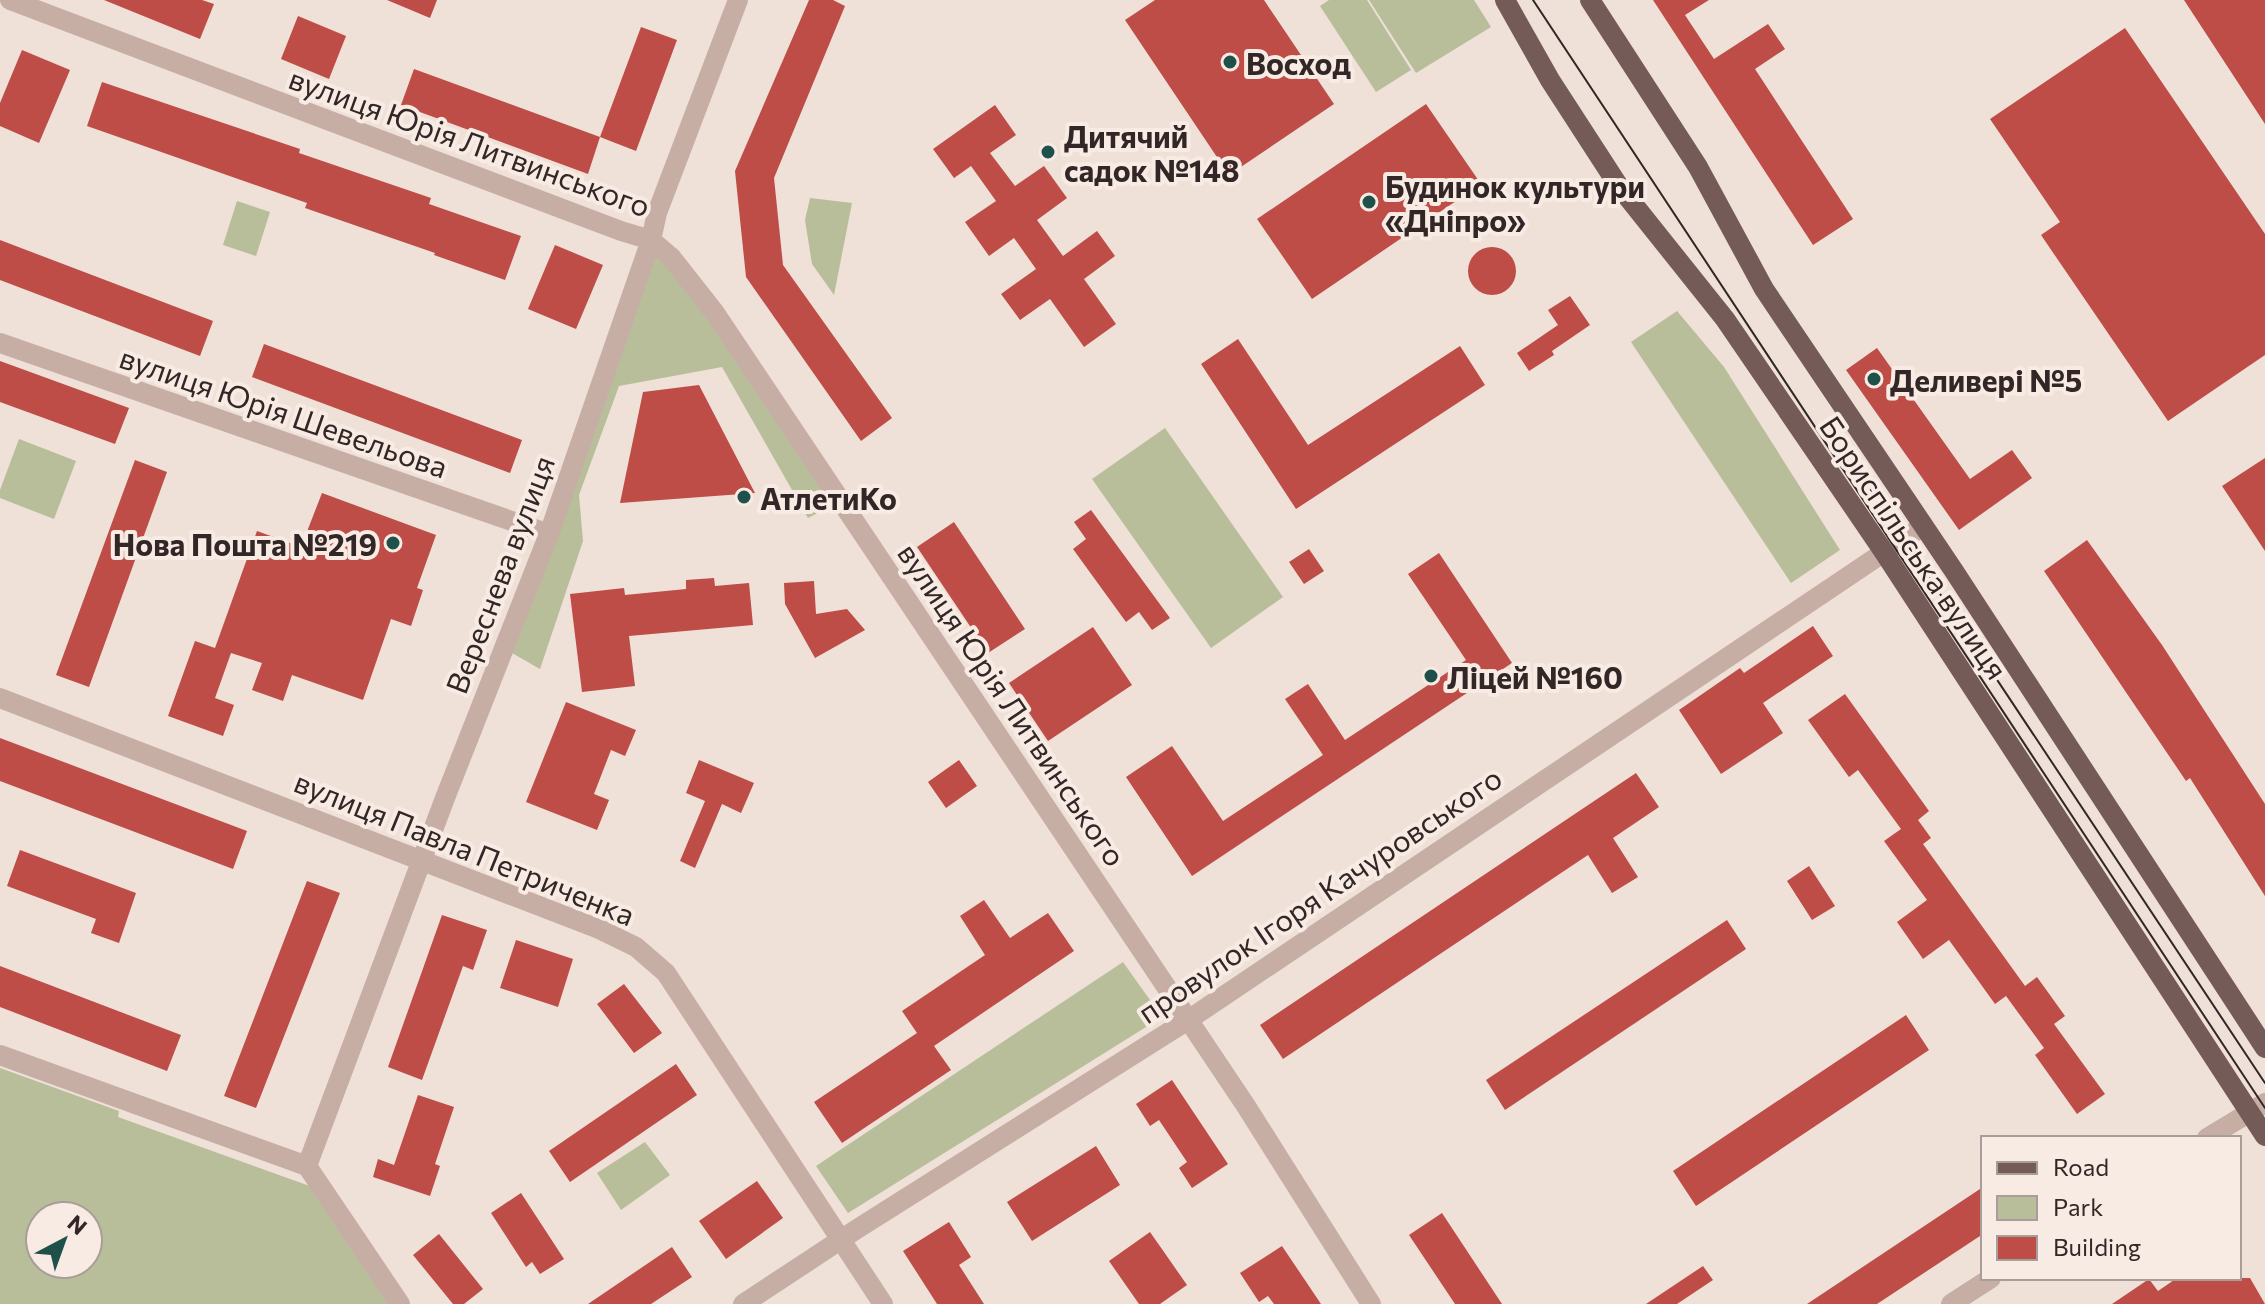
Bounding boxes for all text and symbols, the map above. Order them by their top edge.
place label: Восход [1246,44,1351,81]
marker: Восход [1221,53,1239,71]
street label: вулиця Юрія Литвинського [284,58,656,224]
place label: Дитячий садок №148 [1064,117,1239,188]
marker: Дитячий садок №148 [1039,143,1057,161]
place label: Будинок культури «Дніпро» [1385,167,1645,238]
marker: Будинок культури «Дніпро» [1360,193,1378,211]
street label: вулиця Юрія Шевельова [115,337,453,485]
place label: Деливері №5 [1890,361,2082,398]
marker: Деливері №5 [1865,370,1883,388]
street label: Бориспільська вулиця [1813,408,2017,686]
street label: Вереснева вулиця [437,450,561,698]
place label: АтлетиКо [760,479,897,516]
marker: АтлетиКо [735,488,753,506]
place label: Нова Пошта №219 [113,525,377,562]
marker: Нова Пошта №219 [384,534,402,552]
street label: вулиця Юрія Литвинського [891,535,1135,873]
place label: Ліцей №160 [1447,658,1623,695]
marker: Ліцей №160 [1422,667,1440,685]
street label: провулок Ігоря Качуровського [1130,758,1508,1030]
street label: вулиця Павла Петриченка [289,762,641,932]
legend [1981,1136,2241,1280]
text: Road [2053,1152,2109,1181]
text: Park [2053,1192,2103,1221]
north arrow [24,1200,104,1280]
text: N [62,1209,93,1240]
text: Building [2053,1232,2141,1261]

